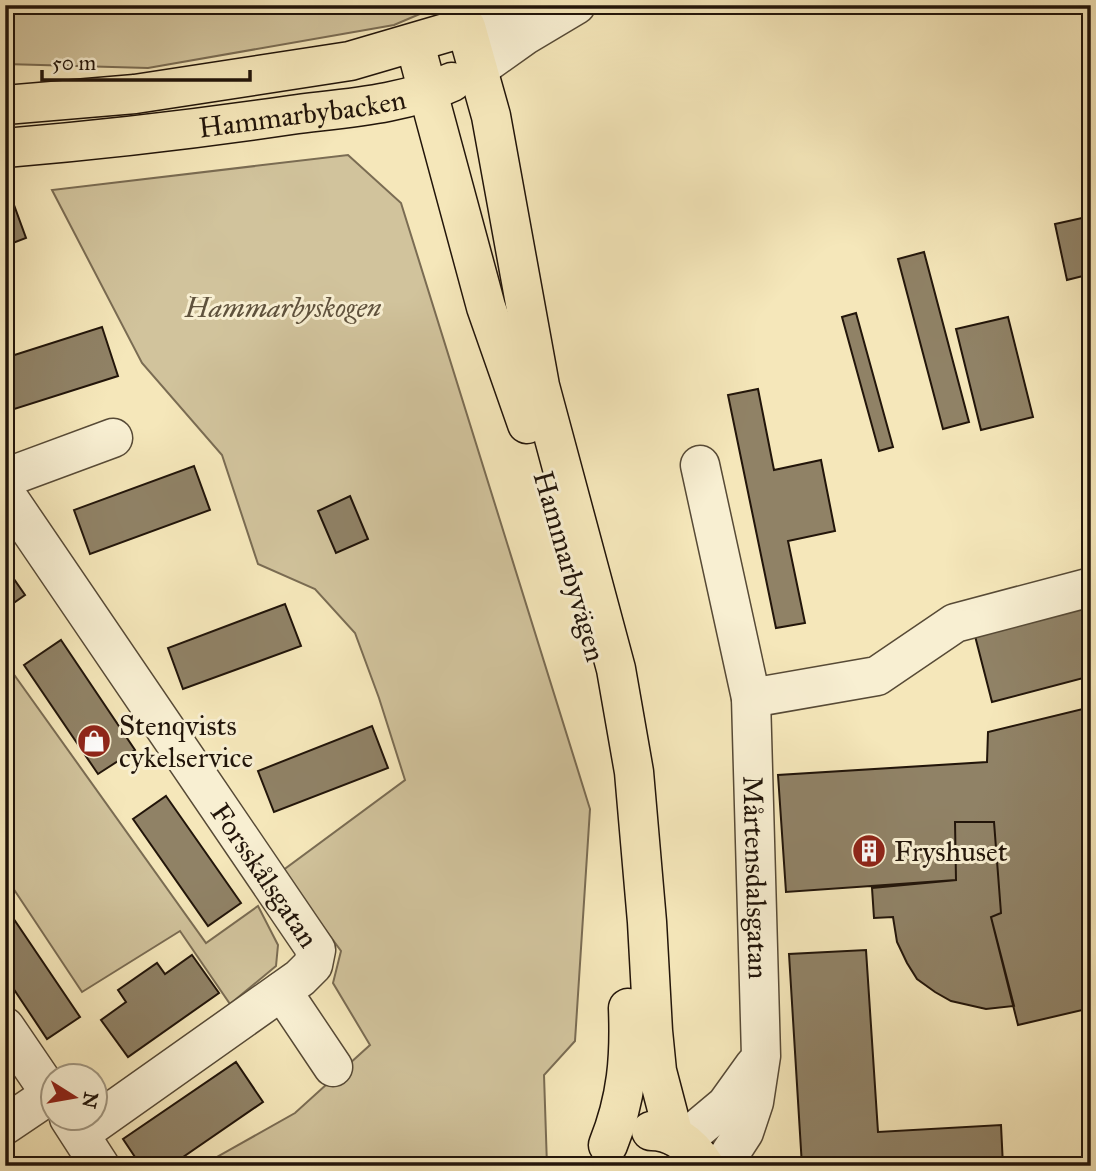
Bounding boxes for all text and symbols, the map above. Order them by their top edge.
scale bar [42,38,250,82]
text: 50 m [52,50,97,76]
street label: Hammarbybacken [196,82,409,146]
park label: Hammarbyskogen [184,290,382,325]
street label: Hammarbyvägen [526,467,613,666]
place label: Stenqvists cykelservice [119,708,253,775]
shop icon: Stenqvists cykelservice [75,722,113,760]
street label: Mårtensdalsgatan [735,775,776,980]
street label: Forsskålsgatan [203,796,326,954]
building icon: Fryshuset [850,832,888,870]
place label: Fryshuset [894,834,1008,869]
north arrow [38,1062,108,1132]
text: N [77,1090,103,1110]

